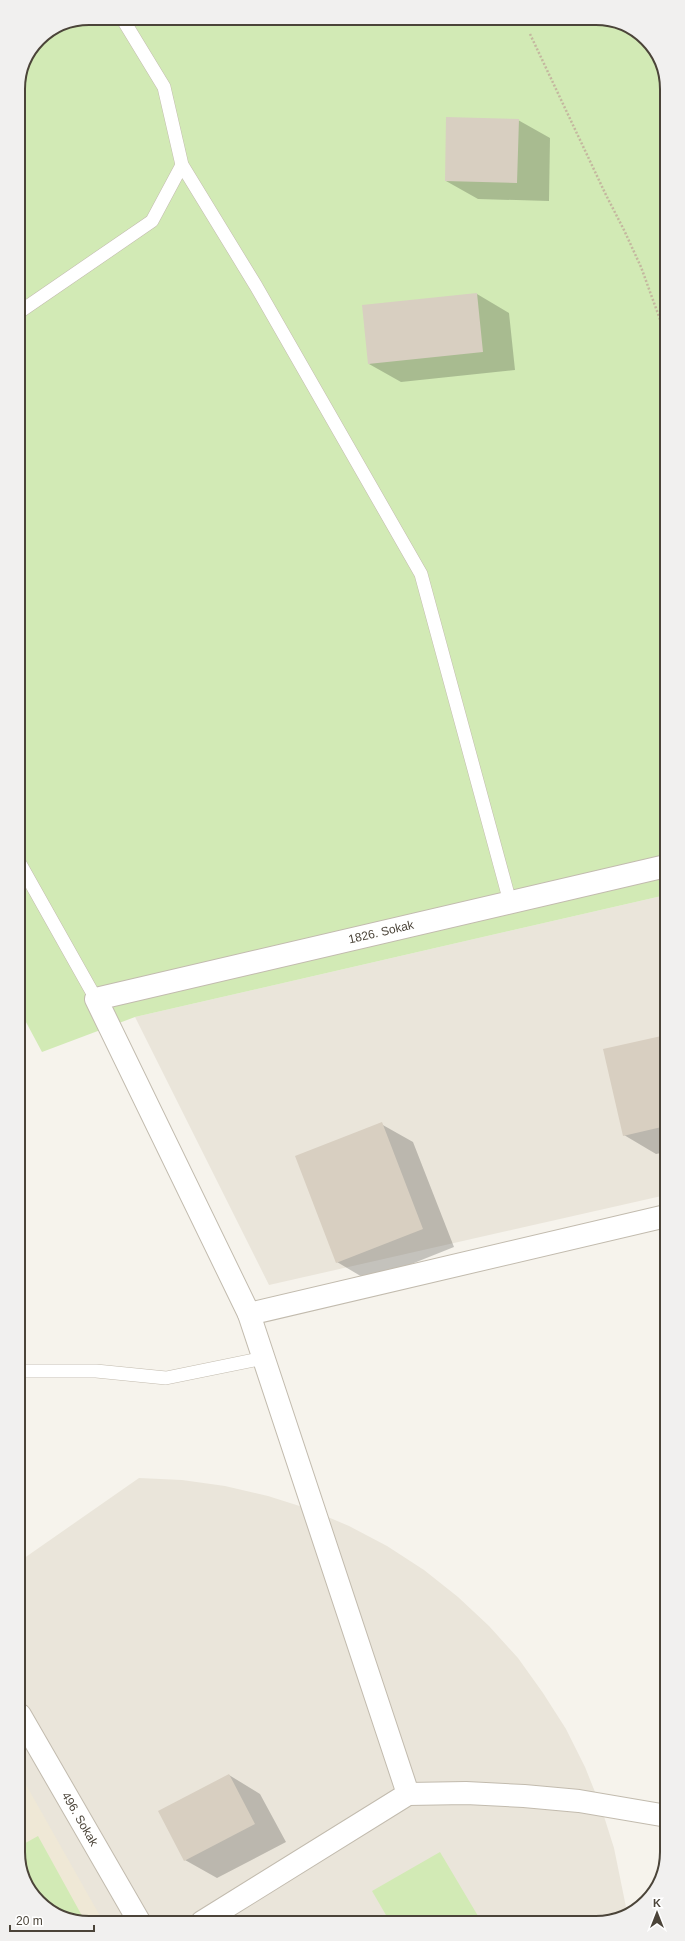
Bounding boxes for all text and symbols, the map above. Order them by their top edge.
street label: 1826. Sokak [347,917,416,946]
street label: 496. Sokak [59,1789,102,1849]
north arrow [637,1893,677,1933]
text: K [653,1897,661,1909]
scale bar [10,1907,94,1933]
text: 20 m [16,1914,43,1928]

